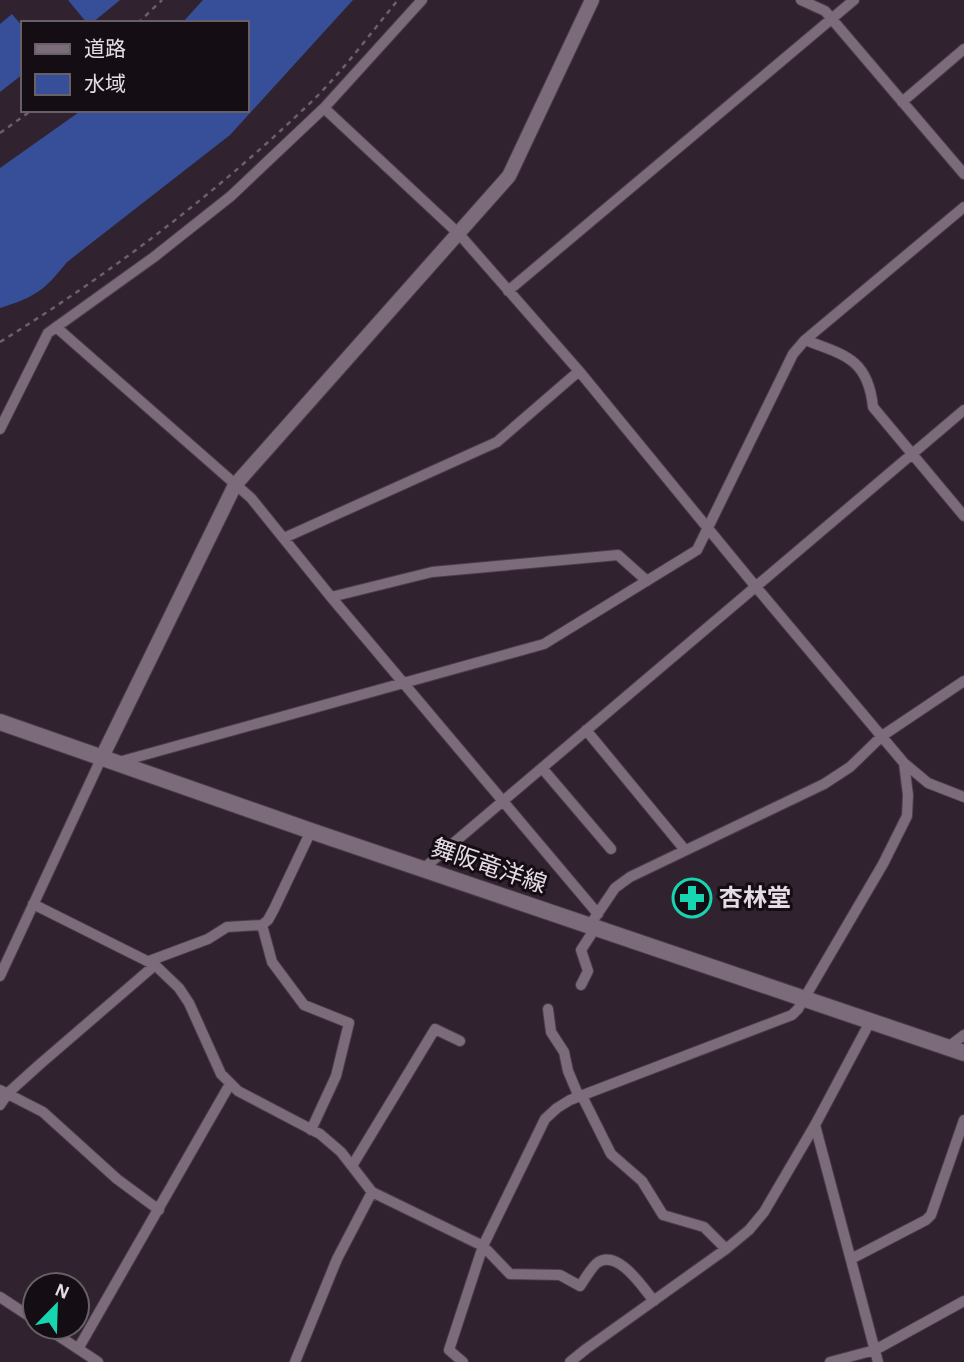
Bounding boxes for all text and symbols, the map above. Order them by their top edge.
legend [21,21,248,112]
text: 道路 [84,38,126,60]
text: 水域 [84,73,126,95]
street label: 舞阪竜洋線 [428,834,550,898]
pharmacy icon: 杏林堂 [671,877,713,919]
place label: 杏林堂 [719,885,791,911]
north arrow [21,1271,91,1341]
text: N [52,1280,72,1303]

